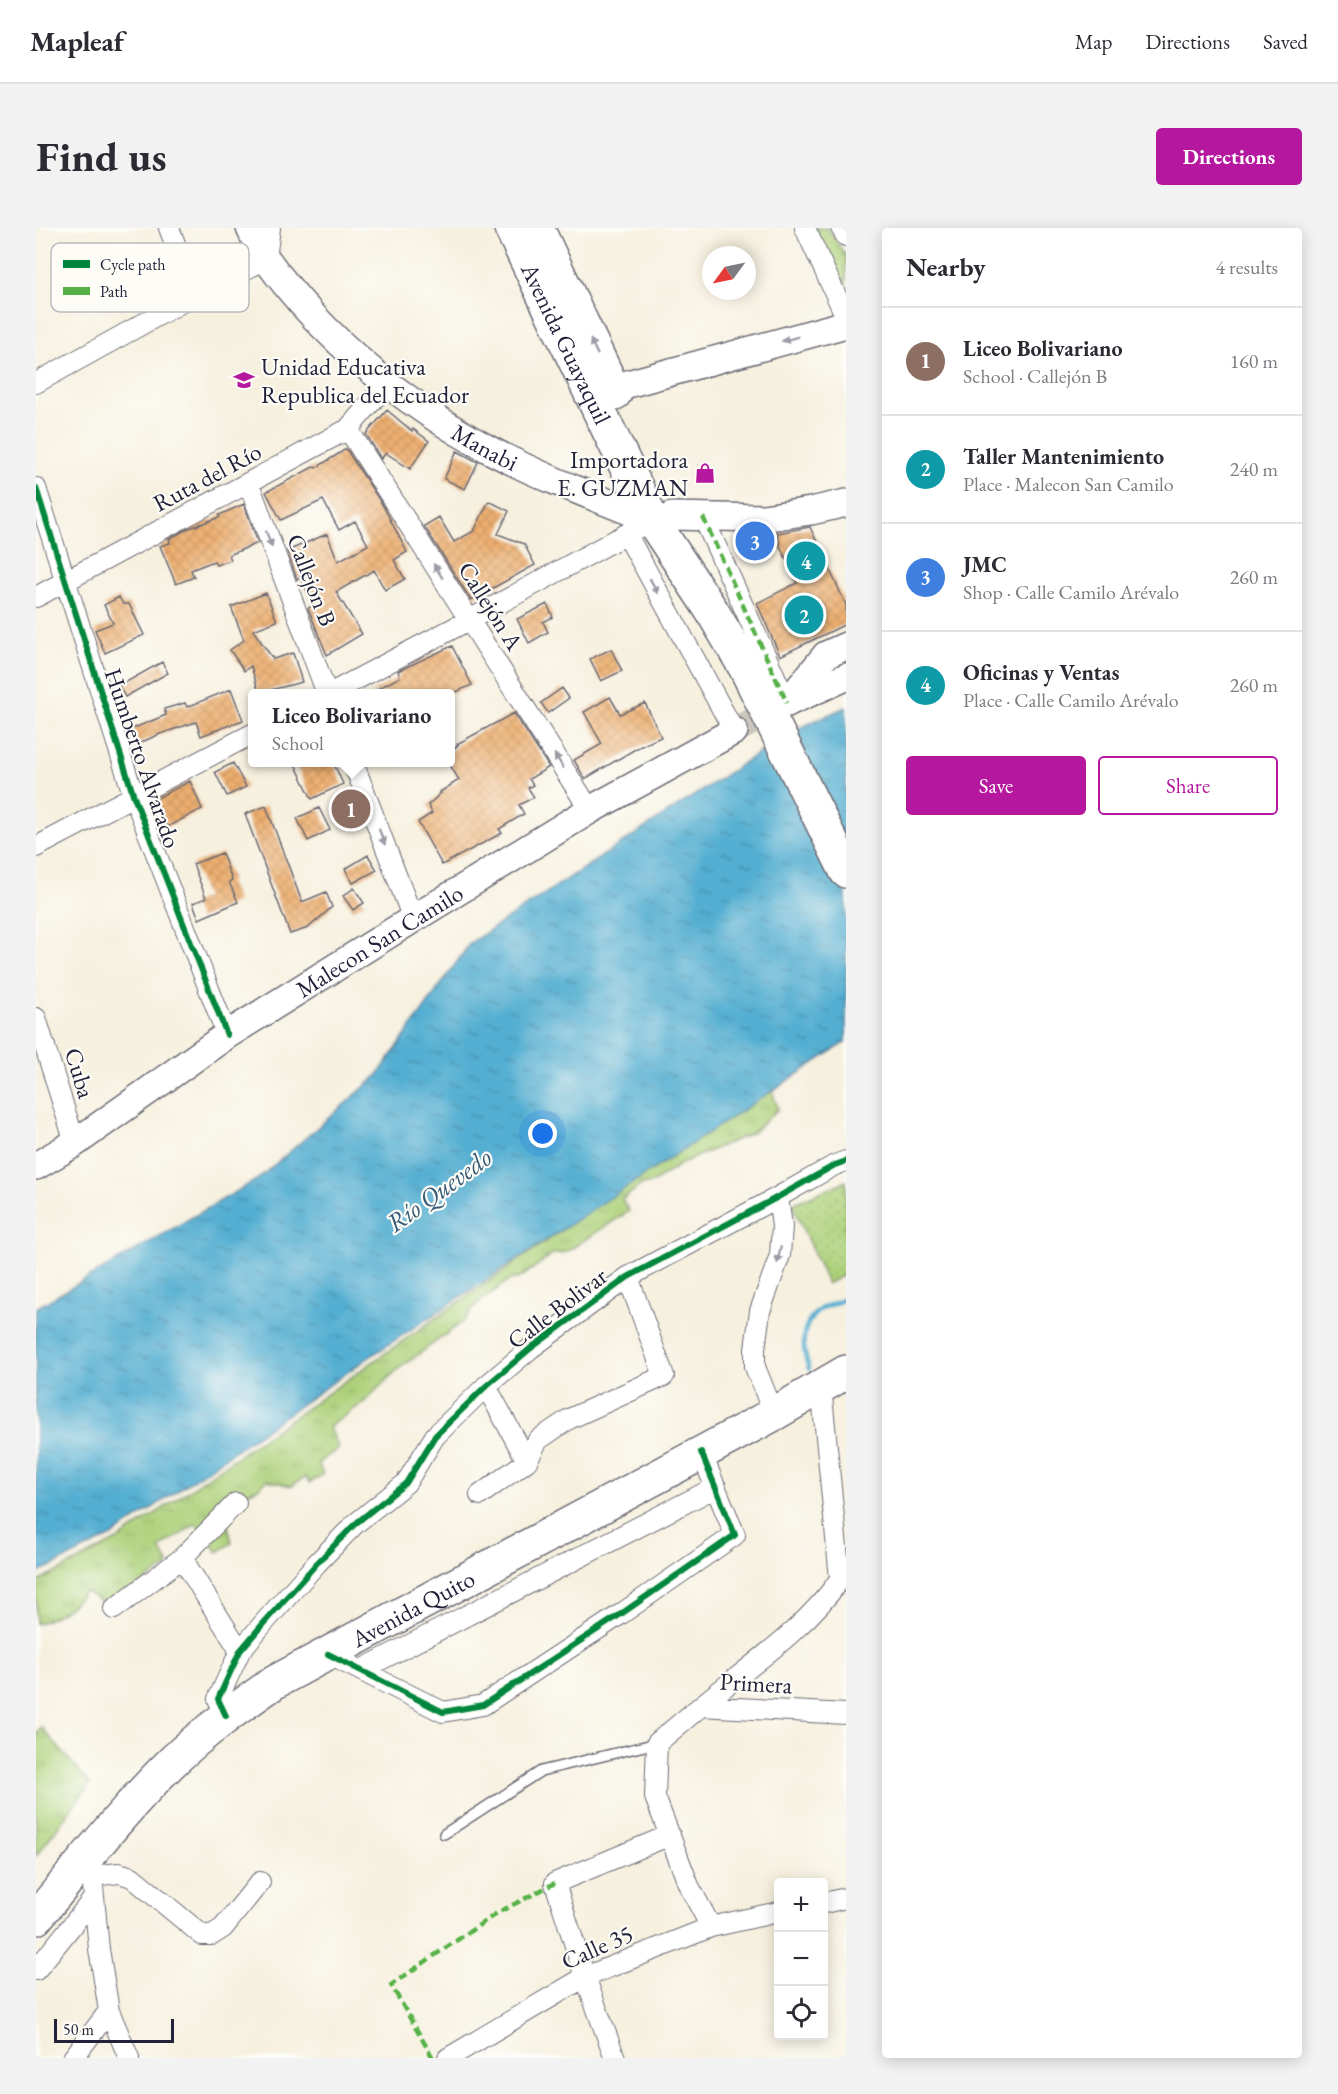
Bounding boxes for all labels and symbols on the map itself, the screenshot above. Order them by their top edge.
legend [51,243,249,312]
north arrow [702,246,756,300]
text: Cycle path [100,254,165,275]
street label: Avenida Guayaquil [514,257,619,429]
text: Path [100,281,128,302]
one-way arrow [780,335,799,345]
one-way arrow [589,339,598,356]
place label: Unidad Educativa Republica del Ecuador [261,351,469,410]
school or university icon: Unidad Educativa Republica del Ecuador [232,368,256,392]
street label: Manabi [446,416,523,478]
street label: Ruta del Río [147,435,267,519]
place label: Importadora E. GUZMAN [557,444,688,503]
shop icon: Importadora E. GUZMAN [693,461,717,485]
pin: 3 [736,518,774,564]
street label: Callejón B [280,529,344,631]
one-way arrow [265,530,274,548]
pin: 4 [786,538,826,584]
street label: Callejón A [452,556,531,656]
one-way arrow [432,563,444,579]
one-way arrow [649,578,659,595]
pin: 2 [784,592,824,638]
street label: Humberto Alvarado [98,664,188,852]
one-way arrow [554,753,565,769]
pin: 1 [332,786,370,832]
one-way arrow [377,828,387,846]
street label: Malecon San Camilo [290,877,469,1004]
street label: Cuba [58,1044,102,1102]
your location [528,1119,557,1148]
water label: Río Quevedo [379,1140,499,1240]
one-way arrow [774,1246,783,1265]
street label: Calle Bolivar [501,1260,613,1356]
street label: Avenida Quito [345,1562,480,1654]
street label: Primera [719,1666,794,1700]
street label: Calle 35 [556,1918,638,1976]
scale bar [54,2016,174,2044]

